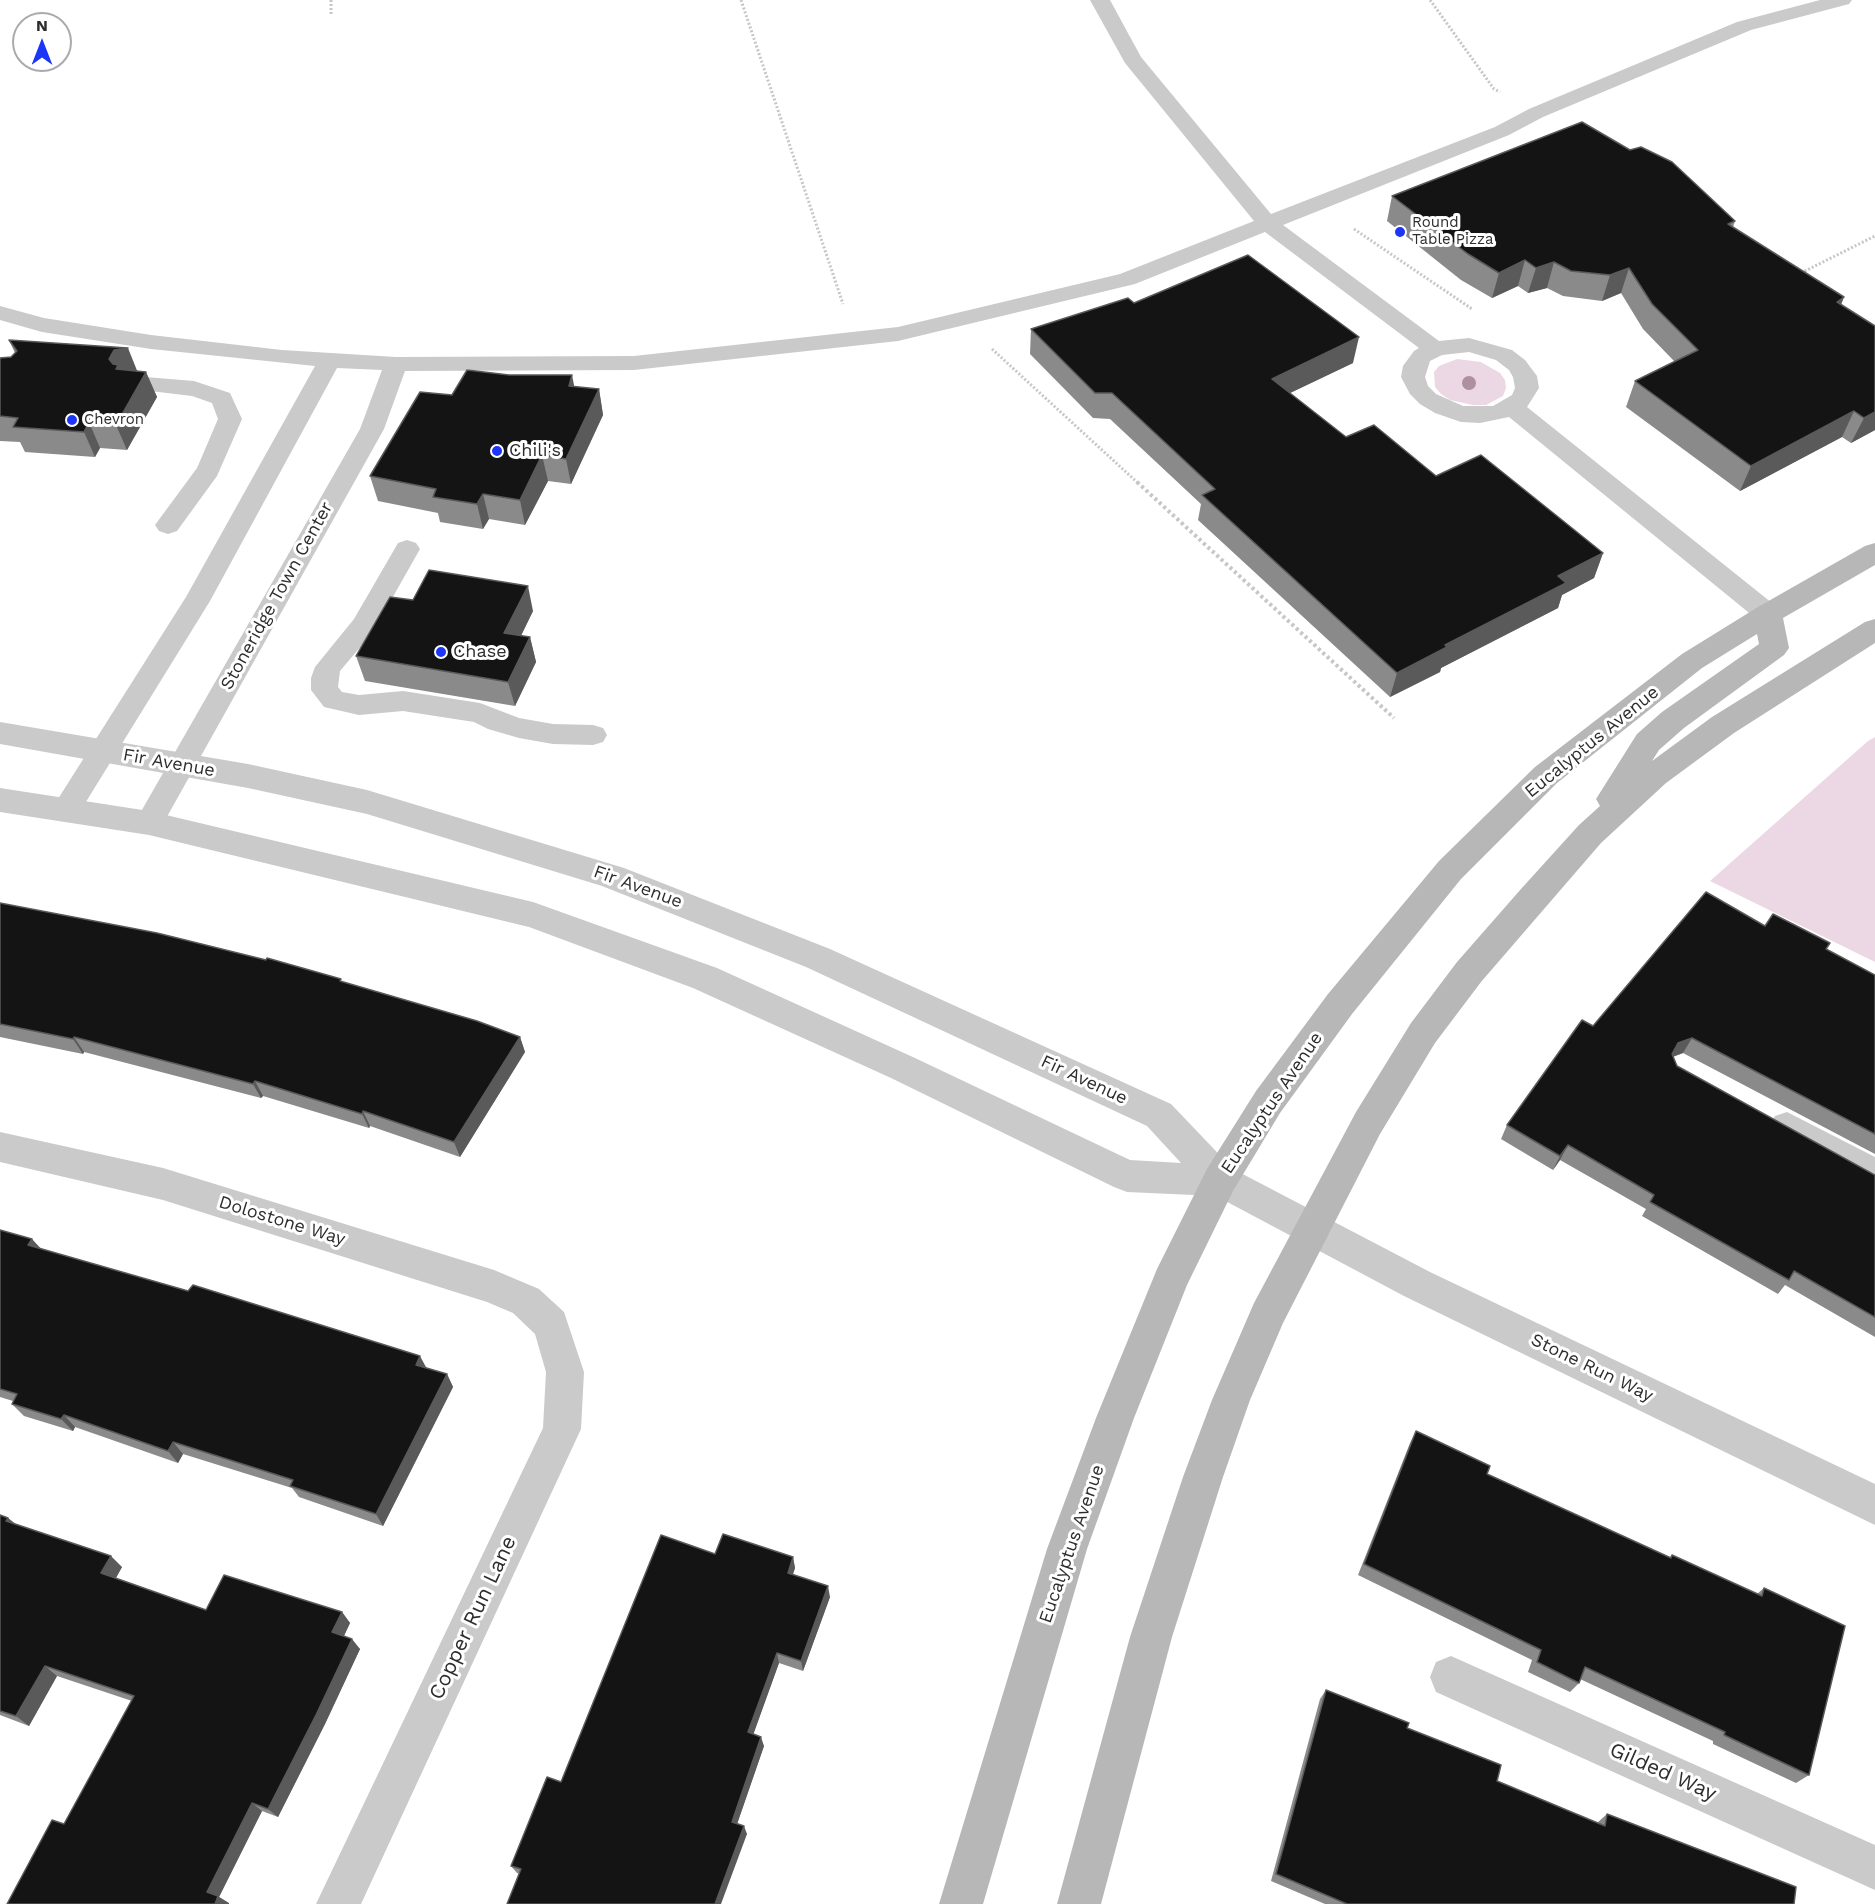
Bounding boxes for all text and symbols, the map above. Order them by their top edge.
north arrow [12,12,72,72]
text: N [36,16,48,35]
place label: Round Table Pizza [1412,214,1493,249]
marker: Round Table Pizza [1393,225,1407,239]
place label: Chevron [84,411,144,429]
marker: Chevron [65,413,79,427]
place label: Chili's [509,440,561,462]
marker: Chili's [490,444,504,458]
street label: Stoneridge Town Center [216,498,338,694]
place label: Chase [453,641,507,663]
marker: Chase [434,645,448,659]
street label: Eucalyptus Avenue [1521,681,1663,803]
street label: Fir Avenue [121,744,217,782]
street label: Fir Avenue [591,861,685,913]
street label: Eucalyptus Avenue [1217,1028,1327,1178]
street label: Fir Avenue [1037,1051,1131,1109]
street label: Dolostone Way [216,1192,348,1250]
street label: Stone Run Way [1527,1329,1657,1407]
street label: Eucalyptus Avenue [1035,1462,1109,1626]
street label: Copper Run Lane [424,1532,522,1704]
street label: Gilded Way [1606,1737,1720,1807]

